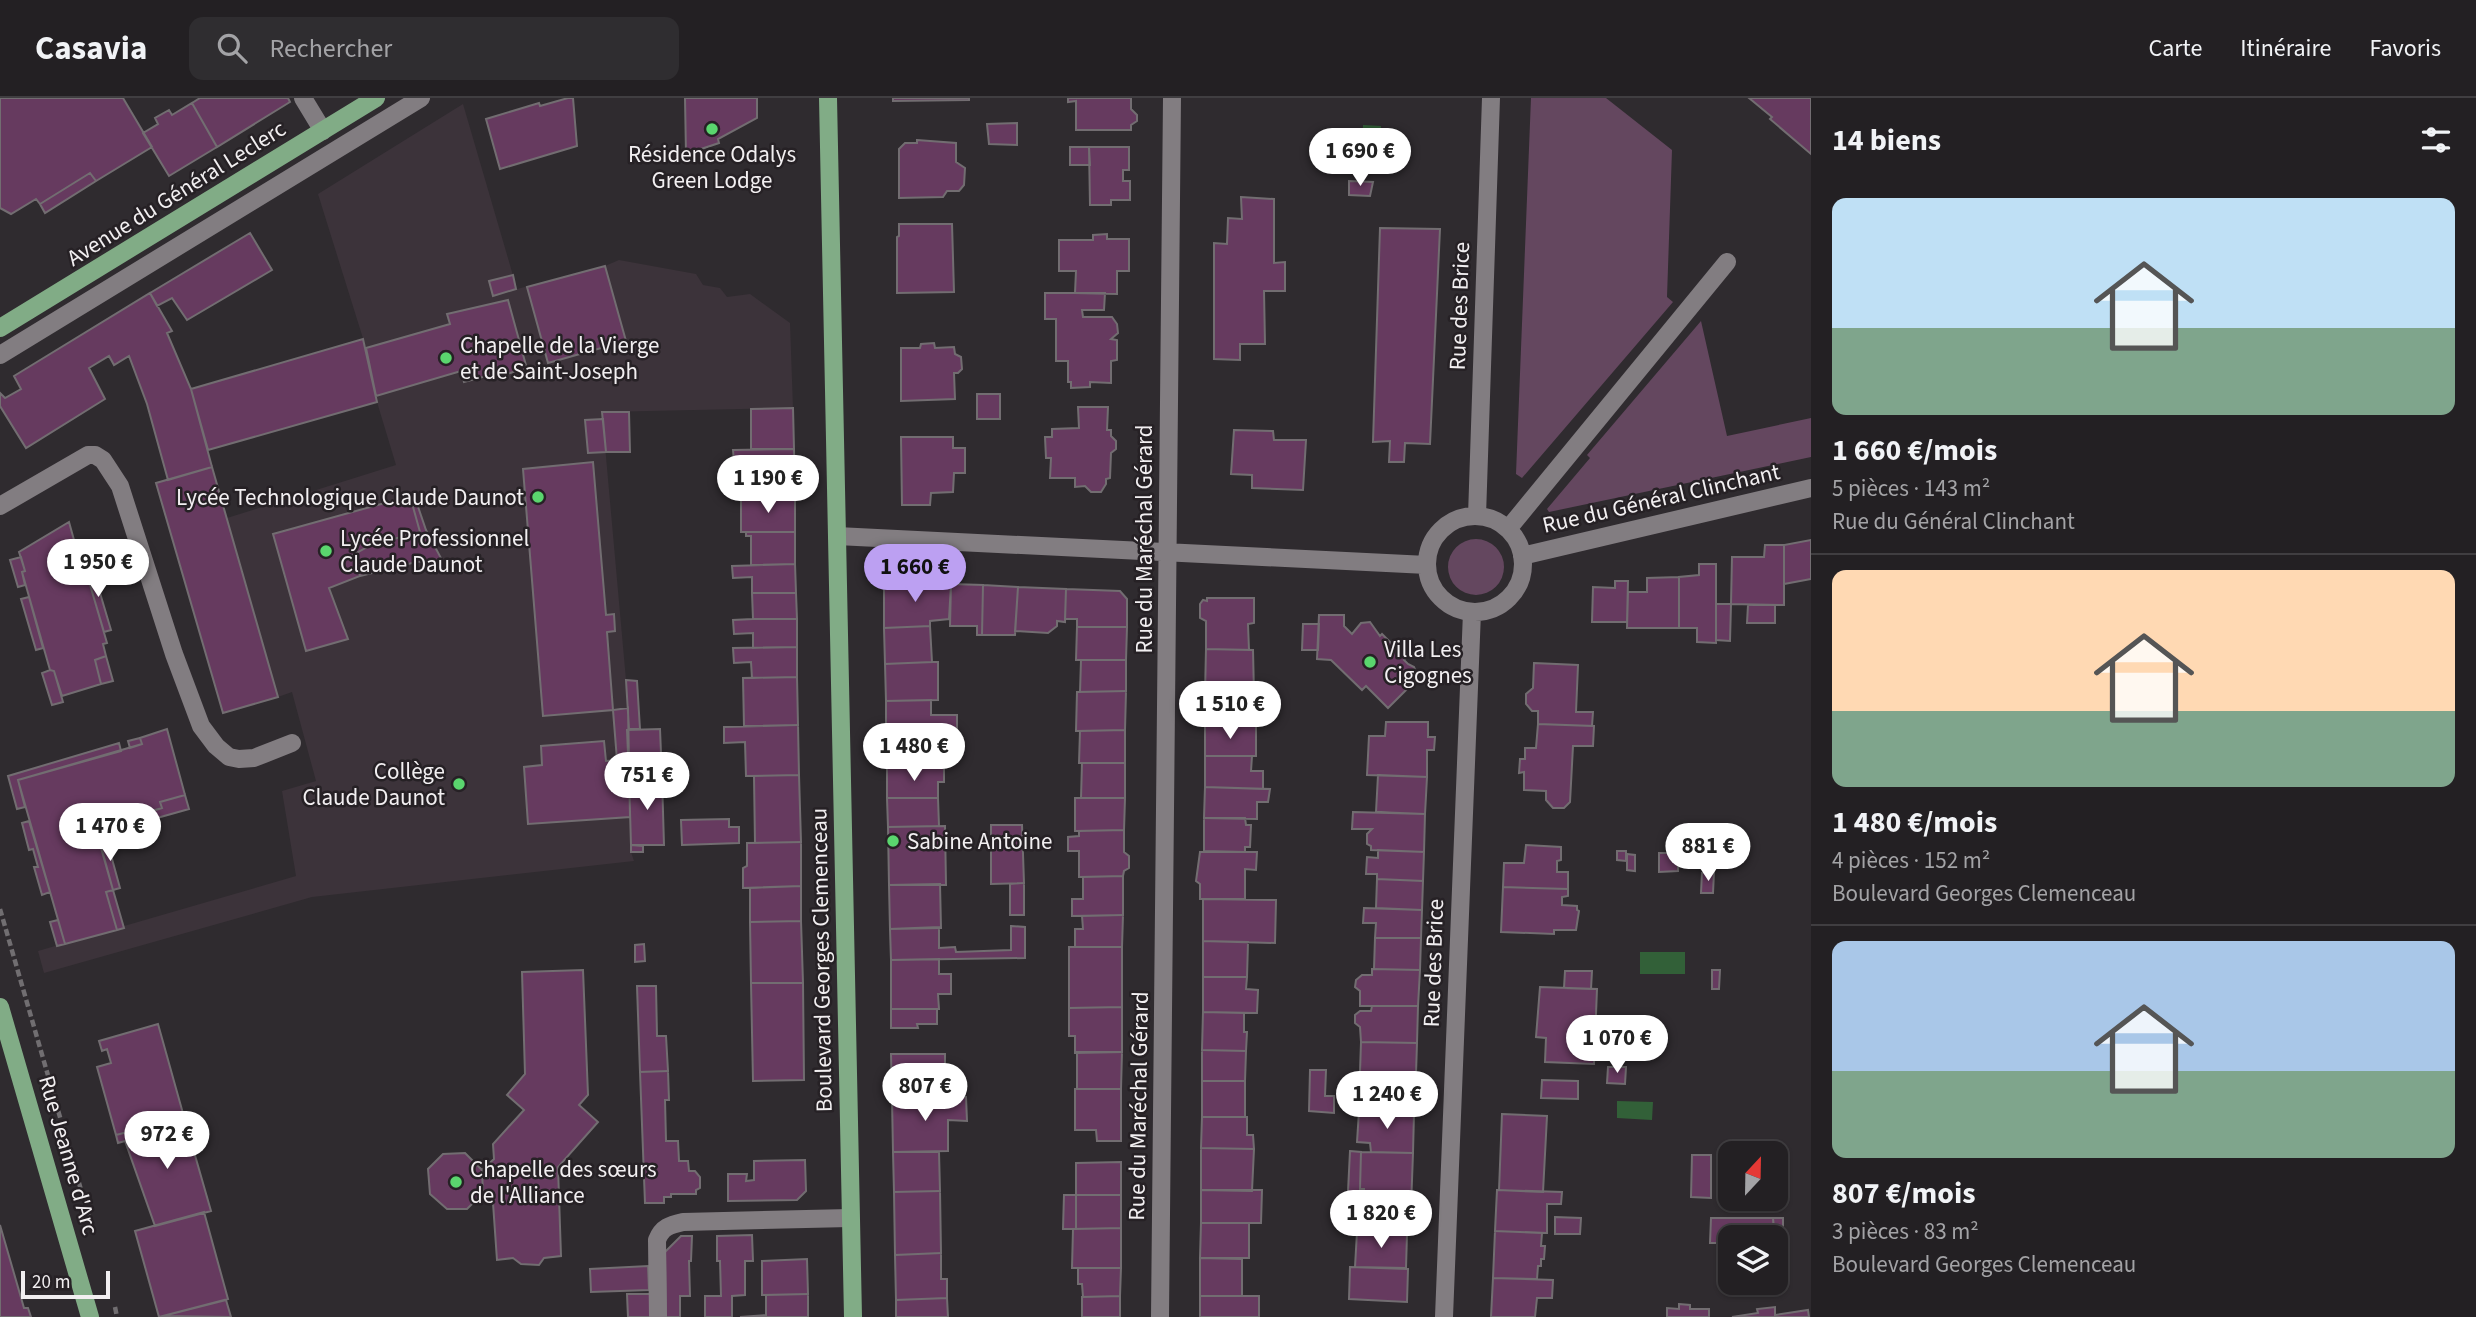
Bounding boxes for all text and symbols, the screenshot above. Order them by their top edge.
search box [189,17,679,80]
text: Casavia [35,25,147,72]
icon: search [213,29,251,67]
text: Rechercher [269,30,392,67]
text: Carte [2148,31,2202,66]
text: Itinéraire [2240,31,2331,66]
text: Favoris [2369,31,2441,66]
street label: Avenue du Général Leclerc [60,112,292,274]
text: 14 biens [1832,119,1941,162]
marker: Résidence Odalys Green Lodge [704,121,720,137]
icon: filters [2417,121,2455,159]
pin: 1 690 € [1295,129,1425,188]
text: 1 690 € [1325,134,1395,167]
place label: Résidence Odalys Green Lodge [628,138,796,197]
street label: Rue des Brice [1441,241,1478,371]
icon: home [2081,243,2207,369]
place label: Chapelle de la Vierge et de Saint-Joseph [460,329,659,388]
marker: Chapelle de la Vierge et de Saint-Joseph [438,350,454,366]
street label: Rue du Maréchal Gérard [1128,424,1161,654]
text: 1 660 €/mois [1832,429,1997,472]
street label: Rue du Général Clinchant [1539,455,1783,542]
pin: 1 190 € [703,456,833,515]
text: 1 190 € [733,461,803,494]
text: 5 pièces · 143 m² [1832,472,1990,505]
place label: Lycée Technologique Claude Daunot [176,481,524,514]
marker: Lycée Technologique Claude Daunot [530,489,546,505]
text: Rue du Général Clinchant [1832,505,2075,538]
place label: Lycée Professionnel Claude Daunot [340,522,529,581]
pin: 1 950 € [33,540,163,599]
marker: Lycée Professionnel Claude Daunot [318,543,334,559]
text: 1 950 € [63,545,133,578]
pin: 1 660 € [850,545,980,604]
text: 1 660 € [880,550,950,583]
icon: home [2081,615,2207,741]
place label: Villa Les Cigognes [1384,633,1472,692]
marker: Villa Les Cigognes [1362,654,1378,670]
pin: 1 510 € [1165,682,1295,741]
text: 1 510 € [1195,687,1265,720]
pin: 1 480 € [849,724,979,783]
text: 1 480 € [879,729,949,762]
pin: 751 € [598,752,696,812]
place label: Collège Claude Daunot [302,755,445,814]
text: 751 € [620,758,674,791]
marker: Collège Claude Daunot [451,776,467,792]
text: 1 480 €/mois [1832,801,1997,844]
pin: 1 470 € [45,804,175,863]
street label: Boulevard Georges Clemenceau [802,808,841,1112]
text: 1 470 € [75,809,145,842]
pin: 881 € [1659,824,1757,883]
place label: Sabine Antoine [907,825,1052,858]
text: 881 € [1681,829,1735,862]
marker: Sabine Antoine [885,833,901,849]
text: 4 pièces · 152 m² [1832,844,1990,877]
text: Boulevard Georges Clemenceau [1832,877,2136,910]
street label: Rue des Brice [1415,898,1452,1028]
icon: home [2081,986,2207,1112]
street label: Rue du Maréchal Gérard [1120,991,1157,1221]
pin: 1 070 € [1552,1016,1682,1075]
text: 1 070 € [1582,1021,1652,1054]
pin: 807 € [876,1063,974,1123]
text: 807 € [898,1069,952,1102]
street label: Rue Jeanne d'Arc [30,1072,107,1239]
pin: 1 240 € [1322,1072,1452,1131]
text: 1 240 € [1352,1077,1422,1110]
pin: 972 € [118,1112,216,1171]
text: 972 € [140,1117,194,1150]
north arrow [1718,1141,1788,1211]
map controls [1718,1141,1788,1295]
place label: Chapelle des sœurs de l'Alliance [470,1153,657,1212]
text: 807 €/mois [1832,1172,1975,1215]
marker: Chapelle des sœurs de l'Alliance [448,1174,464,1190]
pin: 1 820 € [1316,1190,1446,1250]
text: 1 820 € [1346,1196,1416,1229]
text: 3 pièces · 83 m² [1832,1215,1979,1248]
button: layers [1718,1225,1788,1295]
text: Boulevard Georges Clemenceau [1832,1248,2136,1281]
scale bar [21,1268,110,1300]
text: 20 m [32,1269,70,1296]

